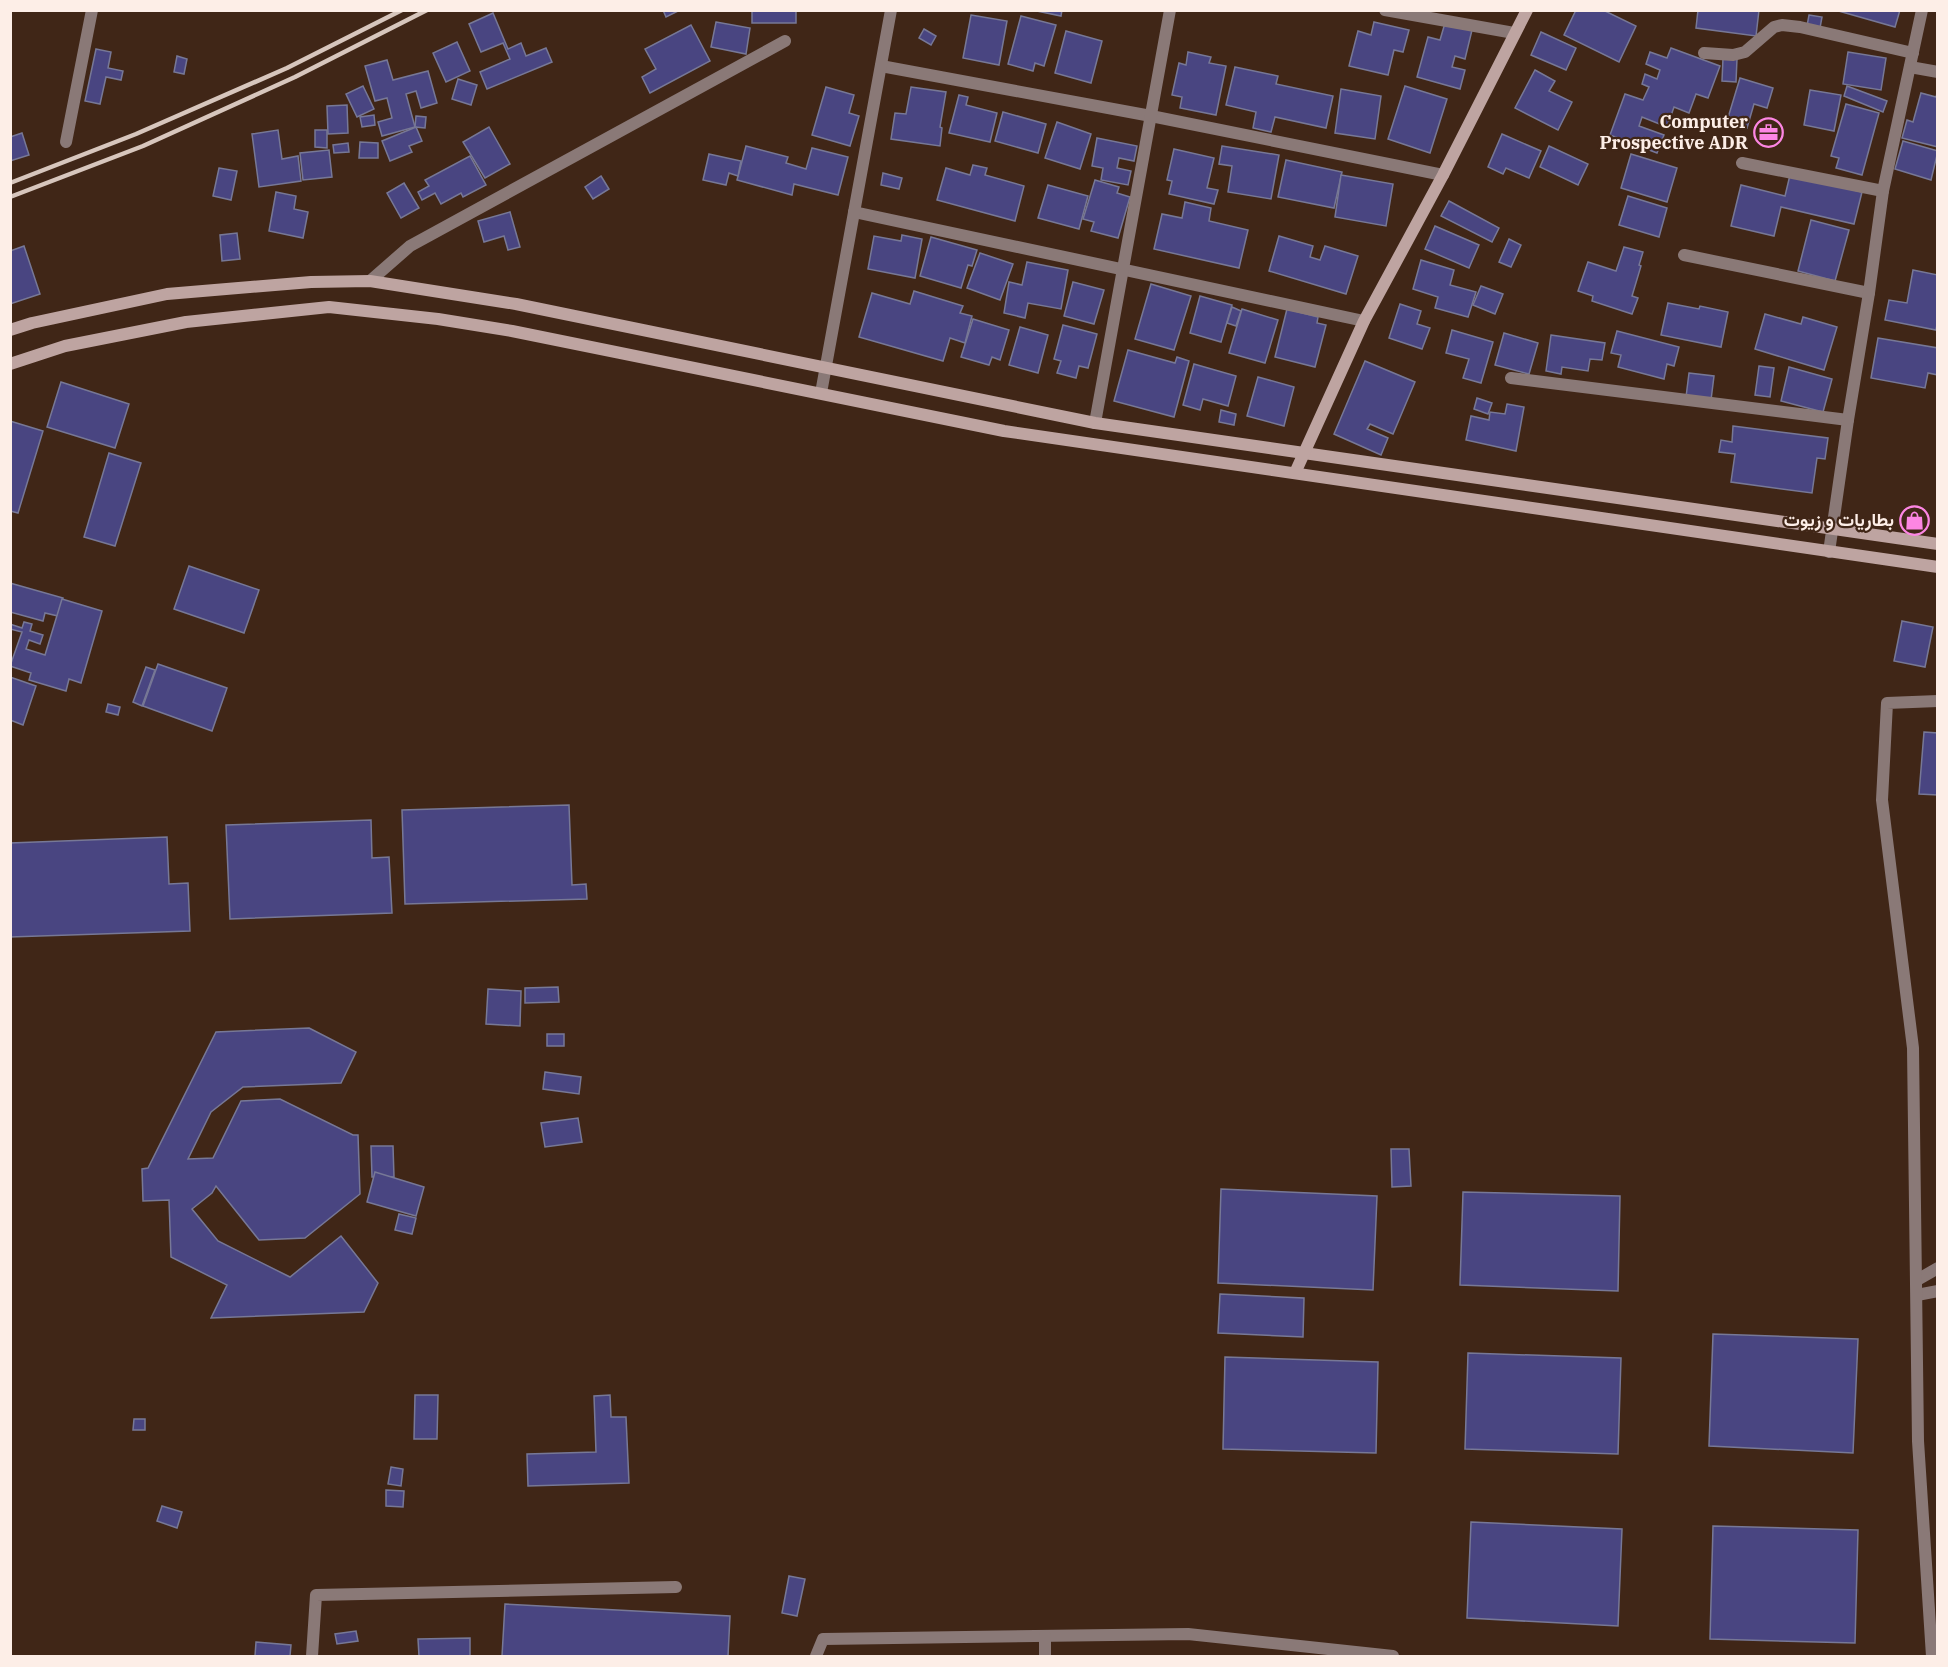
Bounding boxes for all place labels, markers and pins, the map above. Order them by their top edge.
place label: Computer Prospective ADR [1600,110,1748,154]
office icon: Computer Prospective ADR [1753,116,1785,148]
shop icon: بطاريات و زيوت [1899,504,1931,536]
place label: بطاريات و زيوت [1784,508,1894,531]

